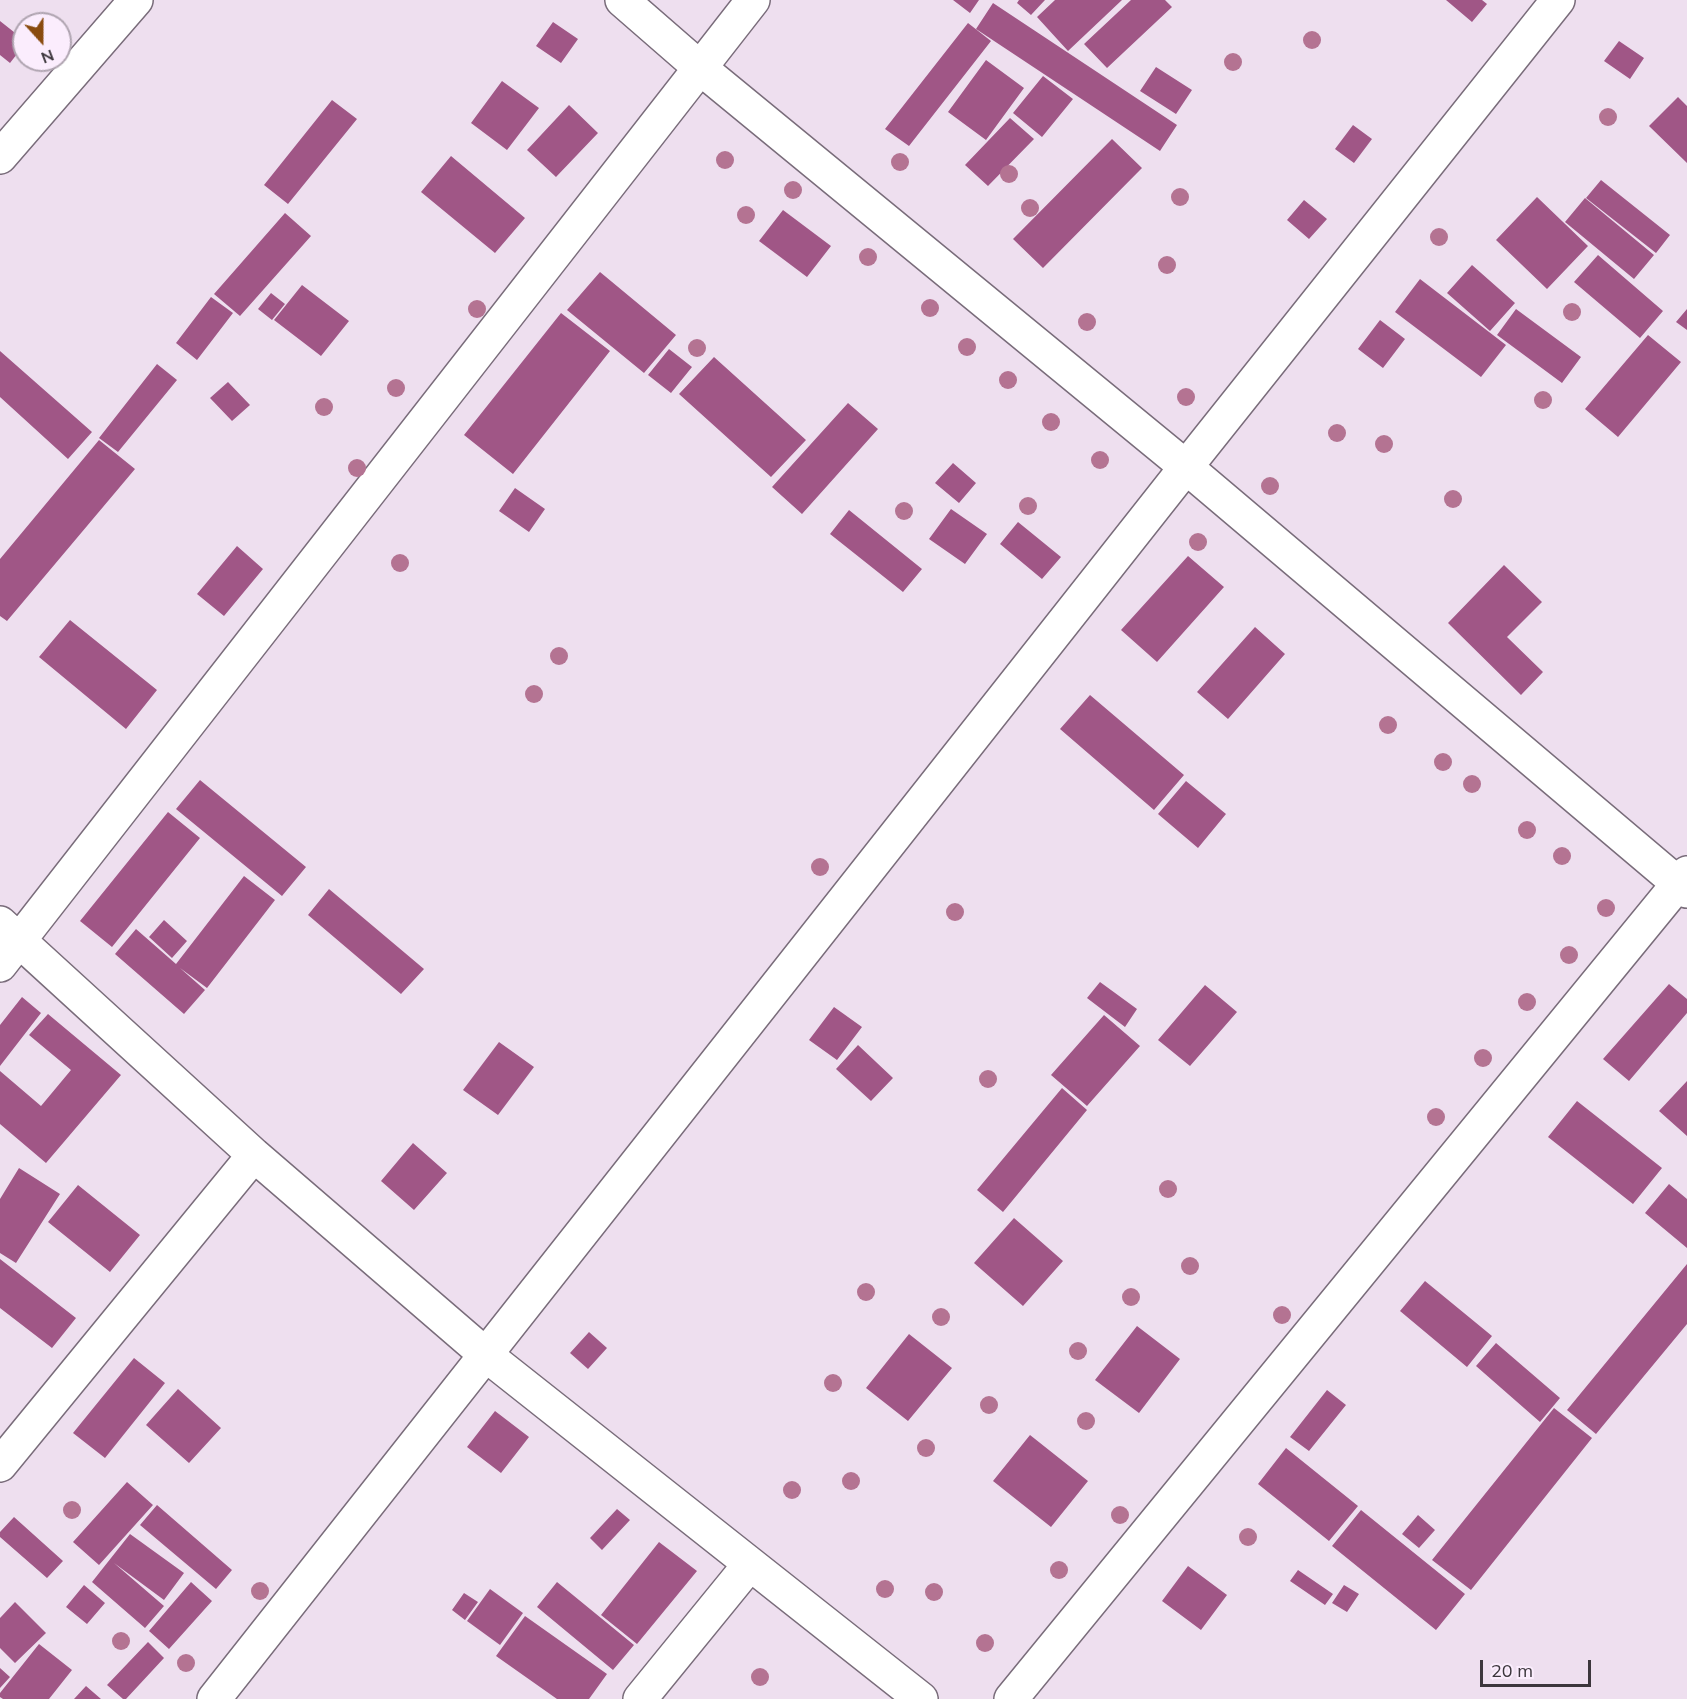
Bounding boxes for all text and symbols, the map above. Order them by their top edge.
north arrow [12,12,72,72]
text: N [39,45,57,68]
scale bar [1483,1648,1594,1686]
text: 20 m [1491,1659,1533,1682]

